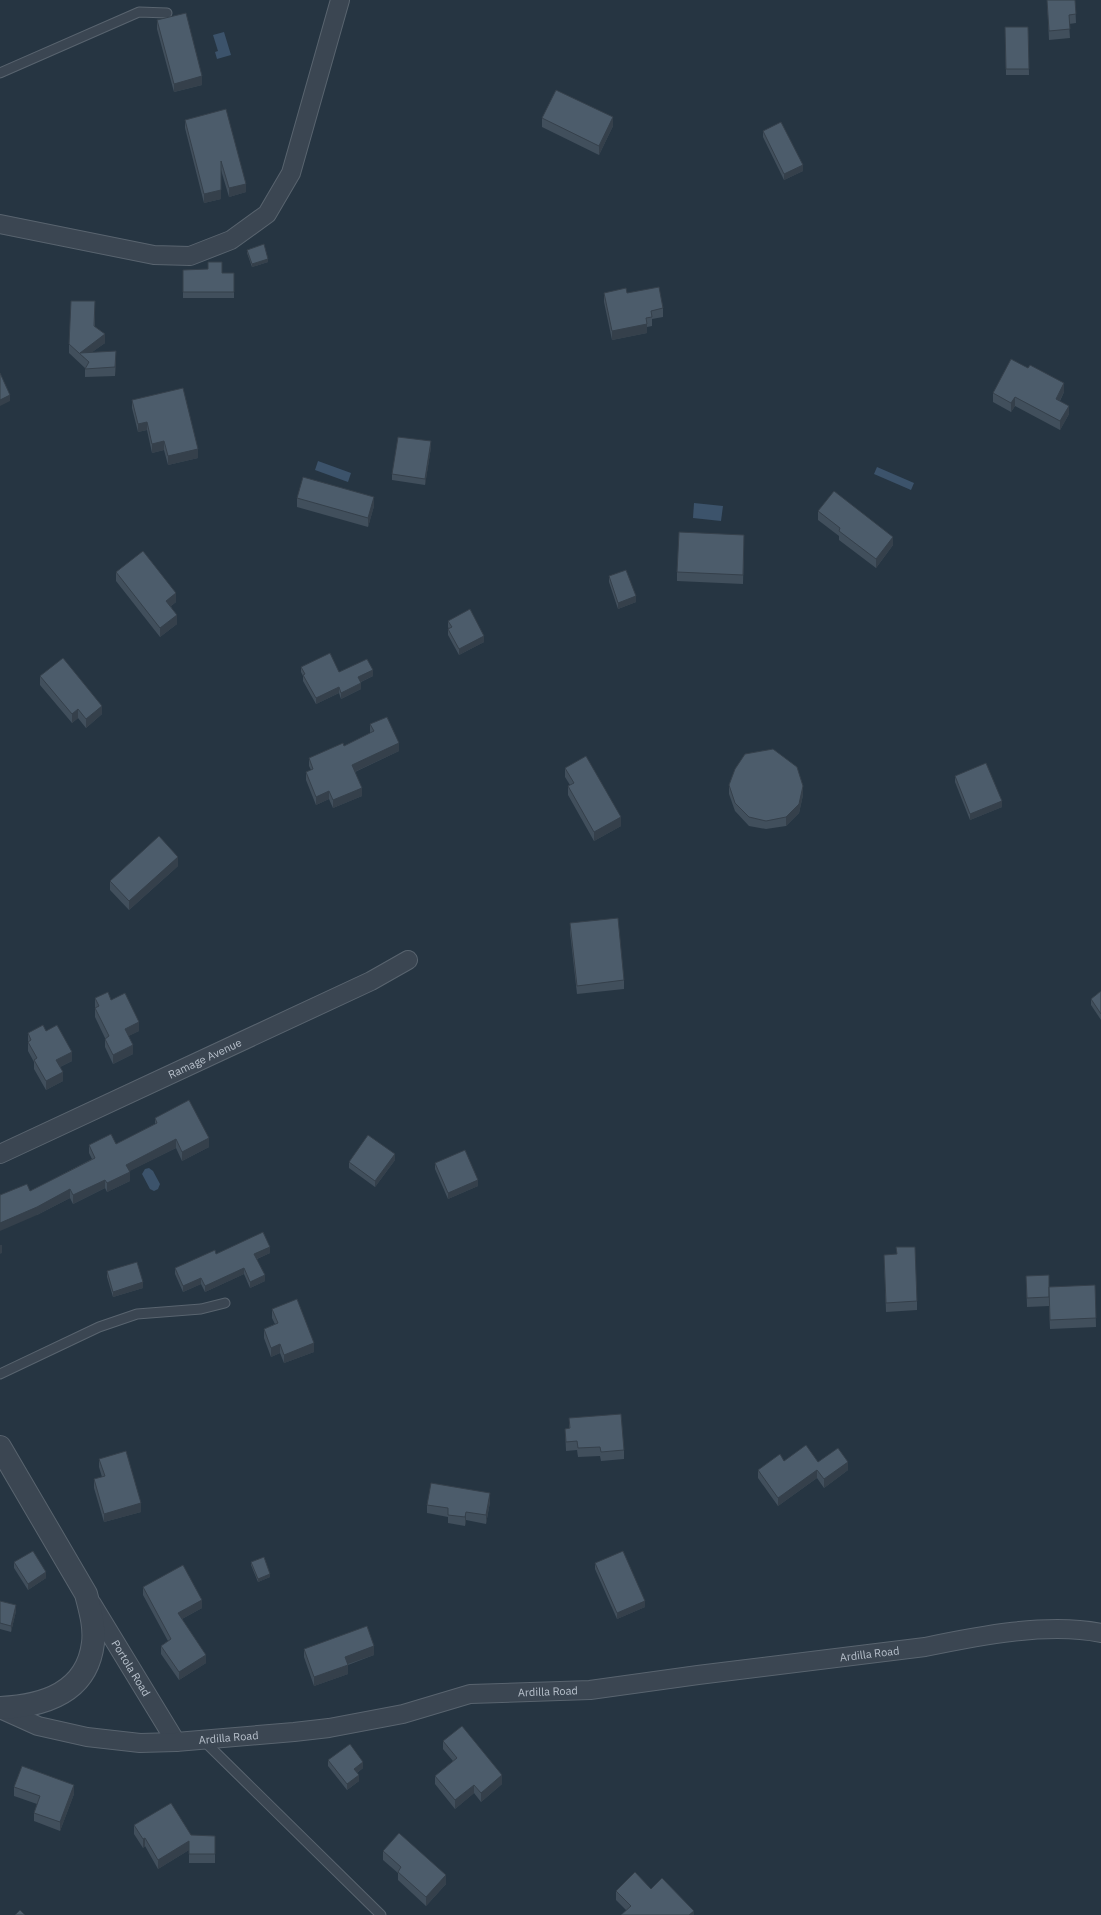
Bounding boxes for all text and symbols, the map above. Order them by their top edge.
street label: Ramage Avenue [166,1035,244,1082]
street label: Portola Road [109,1637,153,1699]
street label: Ardilla Road [839,1643,900,1664]
street label: Ardilla Road [518,1683,578,1699]
street label: Ardilla Road [198,1728,259,1747]

